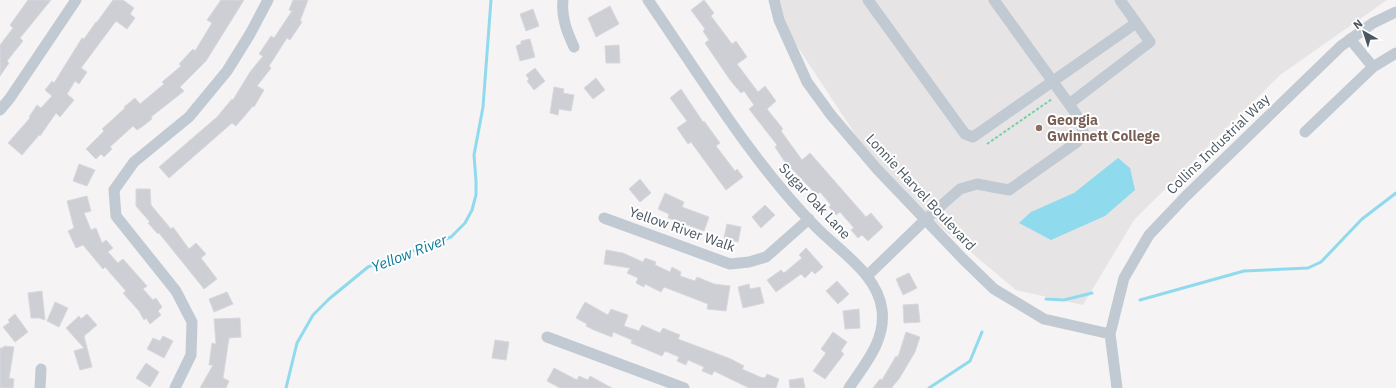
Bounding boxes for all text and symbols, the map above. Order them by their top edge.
north arrow [1344,12,1384,52]
text: N [1350,16,1365,32]
street label: Collins Industrial Way [1163,90,1273,198]
place label: Georgia Gwinnett College [1047,111,1160,145]
marker: Georgia Gwinnett College [1034,123,1044,133]
street label: Lonnie Harvel Boulevard [862,130,980,254]
street label: Sugar Oak Lane [775,159,855,243]
street label: Yellow River Walk [627,202,738,256]
water label: Yellow River [368,230,450,276]

